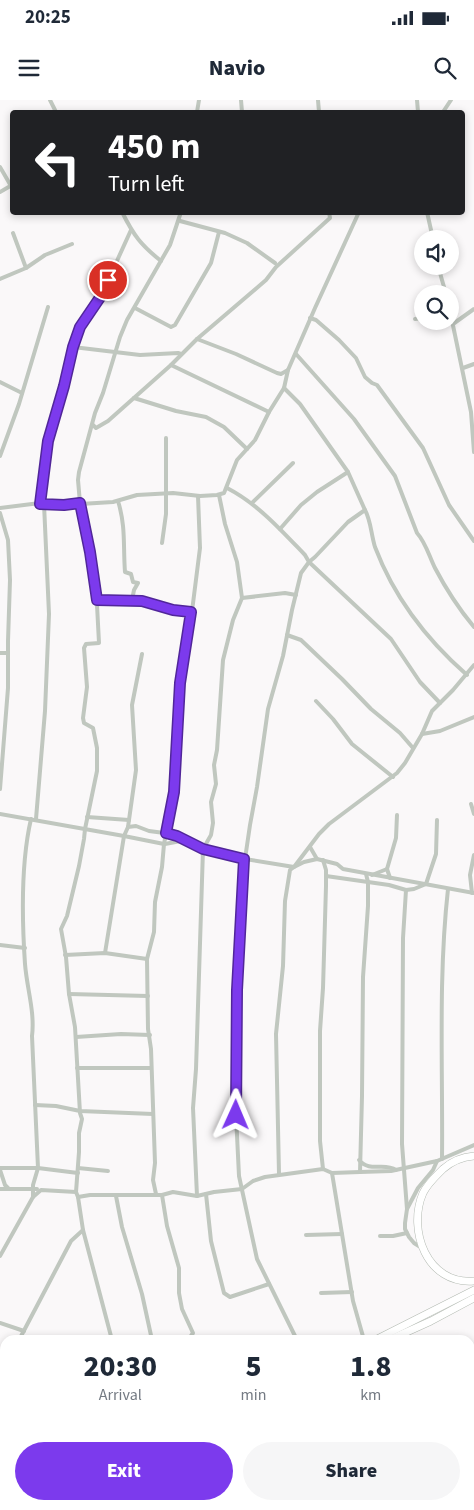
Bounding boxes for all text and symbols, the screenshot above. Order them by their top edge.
text: 20:25 [25,4,71,31]
text: Navio [209,52,265,84]
icon: menu [15,54,43,82]
icon: search [431,54,459,82]
text: 450 m [108,122,200,172]
icon: left [25,130,90,195]
text: Turn left [108,168,184,200]
map controls [414,230,459,330]
button: sound [414,230,459,275]
pin [87,259,129,301]
icon: arrive [94,266,122,294]
button: search [414,285,459,330]
position arrow [209,1088,261,1140]
text: 20:30 [84,1345,157,1388]
text: 5 [246,1345,262,1388]
text: 1.8 [350,1345,391,1388]
text: Arrival [99,1384,142,1406]
text: min [241,1384,267,1406]
text: km [360,1384,381,1406]
button: Exit [15,1442,233,1500]
button: Share [243,1442,460,1500]

